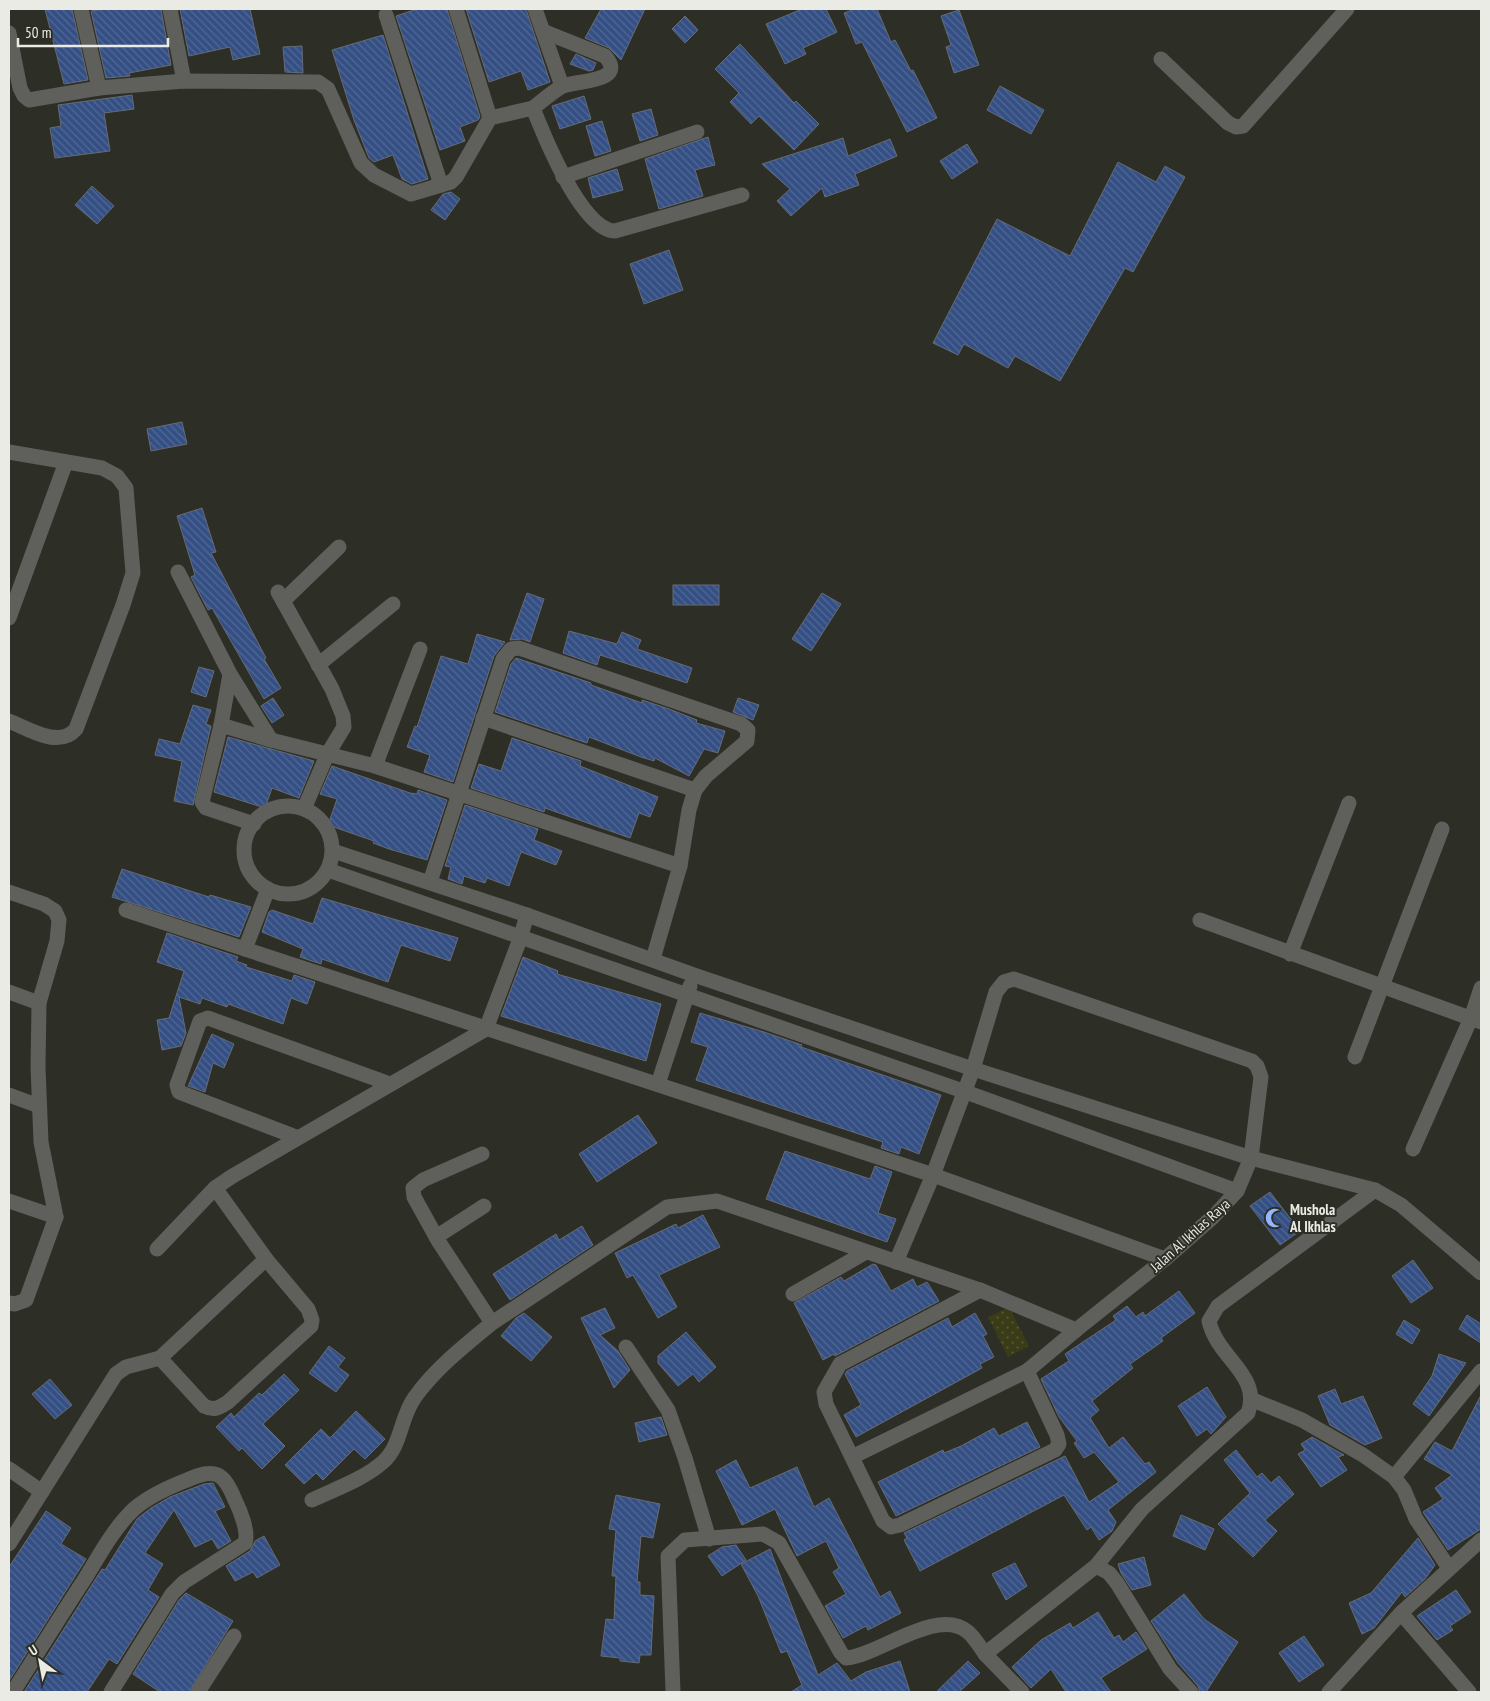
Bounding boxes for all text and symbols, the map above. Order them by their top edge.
scale bar [18,15,168,47]
text: 50 m [25,23,51,42]
street label: Jalan Al Ikhlas Raya [1145,1194,1234,1276]
place label: Mushola Al Ikhlas [1289,1200,1336,1236]
mosque icon: Mushola Al Ikhlas [1264,1207,1286,1229]
north arrow [15,1636,65,1686]
text: U [25,1640,41,1660]

